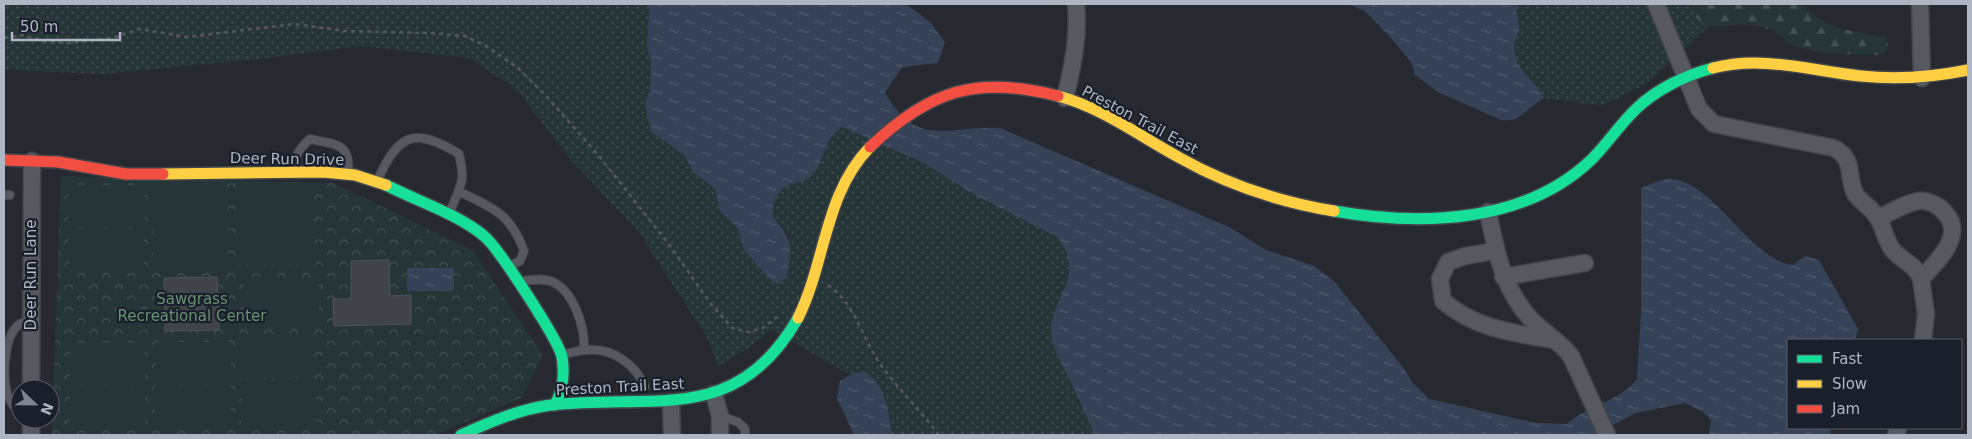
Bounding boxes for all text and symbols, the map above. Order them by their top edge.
scale bar [12,10,120,42]
text: 50 m [20,18,58,36]
street label: Preston Trail East [1079,82,1201,158]
street label: Deer Run Drive [230,149,344,169]
street label: Deer Run Lane [22,220,40,330]
park label: Sawgrass Recreational Center [118,290,267,325]
legend [1787,339,1962,429]
text: Fast [1832,350,1862,368]
street label: Preston Trail East [555,375,685,399]
text: Slow [1832,375,1867,393]
north arrow [10,379,60,429]
text: N [37,400,57,417]
text: Jam [1831,400,1860,418]

